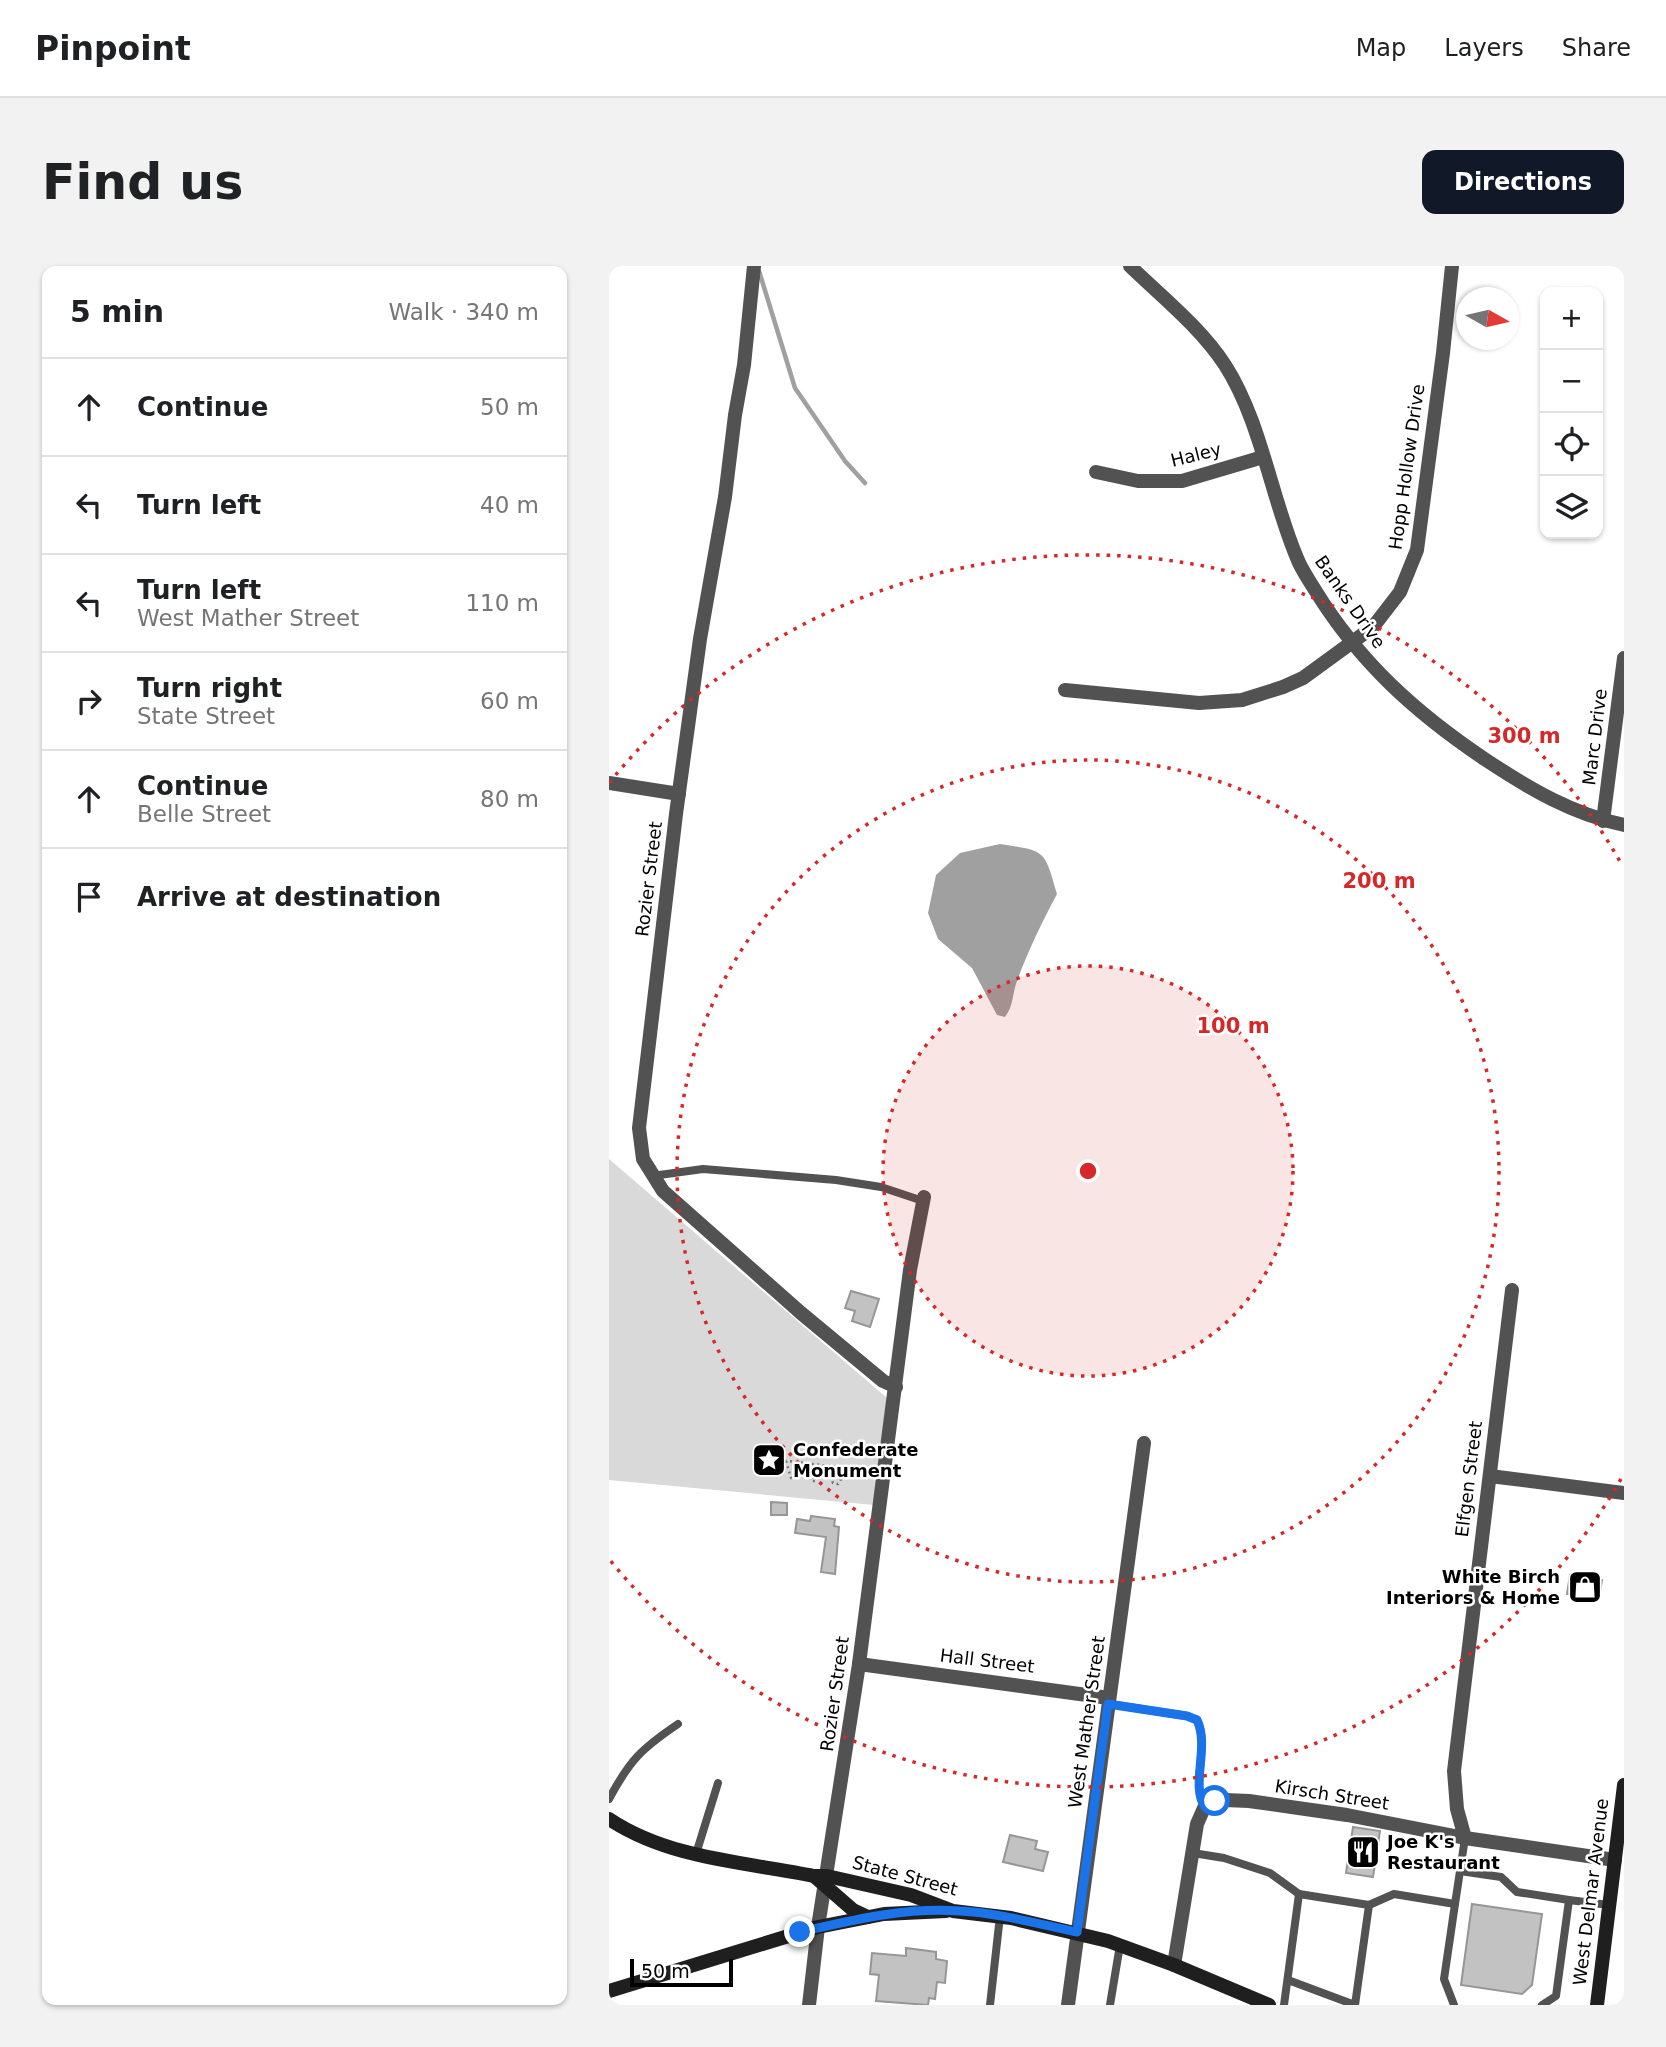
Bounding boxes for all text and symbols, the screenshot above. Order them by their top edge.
text: Pinpoint [35,29,191,68]
text: Map [1356,34,1406,62]
text: Layers [1444,34,1524,62]
text: Share [1562,34,1631,62]
button: Directions [1422,150,1624,214]
text: Find us [42,154,243,211]
north arrow [1456,287,1519,350]
map controls [1540,287,1603,539]
button: + [1540,287,1603,350]
text: 5 min [70,294,164,329]
text: Walk · 340 m [388,299,539,325]
button: − [1540,350,1603,413]
street label: Hopp Hollow Drive [1384,383,1429,551]
icon: ahead [70,388,108,426]
text: Continue [137,392,268,422]
text: 50 m [480,394,539,420]
button: locate [1540,413,1603,476]
street label: Haley [1168,438,1224,471]
button: layers [1540,476,1603,539]
icon: left [70,486,108,524]
text: Turn left [137,490,261,520]
text: 40 m [480,492,539,518]
street label: Banks Drive [1311,551,1390,652]
text: Turn left [137,575,261,605]
icon: left [70,584,108,622]
text: 110 m [465,590,539,616]
text: West Mather Street [137,605,359,631]
text: Turn right [137,673,282,703]
icon: right [70,682,108,720]
street label: Marc Drive [1578,687,1611,786]
text: 60 m [480,688,539,714]
text: State Street [137,703,275,729]
text: 300 m [1487,724,1561,748]
text: Continue [137,771,268,801]
icon: ahead [70,780,108,818]
text: 80 m [480,786,539,812]
text: Belle Street [137,801,271,827]
street label: Rozier Street [631,820,666,938]
text: 200 m [1342,869,1416,893]
icon: arrive [70,878,108,916]
text: Arrive at destination [137,882,441,912]
text: 100 m [1196,1014,1270,1038]
centre of rings [1076,1159,1100,1183]
street label: Elfgen Street [1451,1420,1486,1538]
place label: Confederate Monument [793,1439,918,1481]
place icon: Confederate Monument [750,1441,788,1479]
place label: White Birch Interiors & Home [1386,1566,1560,1608]
shop icon: White Birch Interiors & Home [1566,1568,1604,1606]
street label: West Mather Street [1064,1634,1109,1809]
street label: Rozier Street [816,1635,853,1753]
street label: Hall Street [939,1644,1035,1677]
street label: Kirsch Street [1273,1775,1391,1814]
route start [1199,1785,1230,1816]
street label: West Delmar Avenue [1569,1797,1612,1987]
place label: Joe K's Restaurant [1385,1831,1500,1873]
restaurant icon: Joe K's Restaurant [1344,1833,1382,1871]
street label: State Street [850,1851,960,1900]
route end [784,1916,815,1947]
scale bar [630,1956,733,1988]
text: 50 m [641,1960,690,1982]

